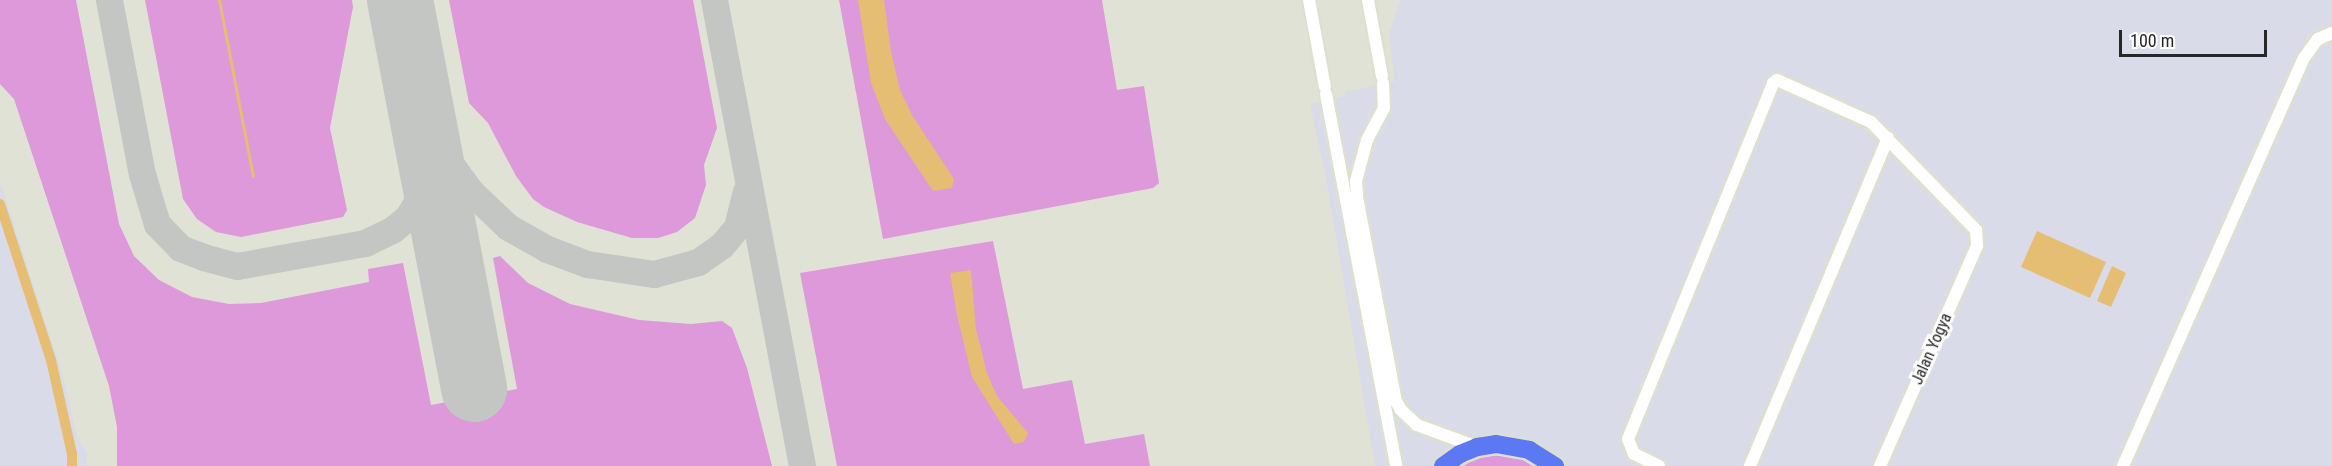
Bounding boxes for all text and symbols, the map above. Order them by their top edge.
scale bar [2122,18,2270,56]
text: 100 m [2130,30,2174,51]
street label: Jalan Yogya [1908,310,1956,388]

